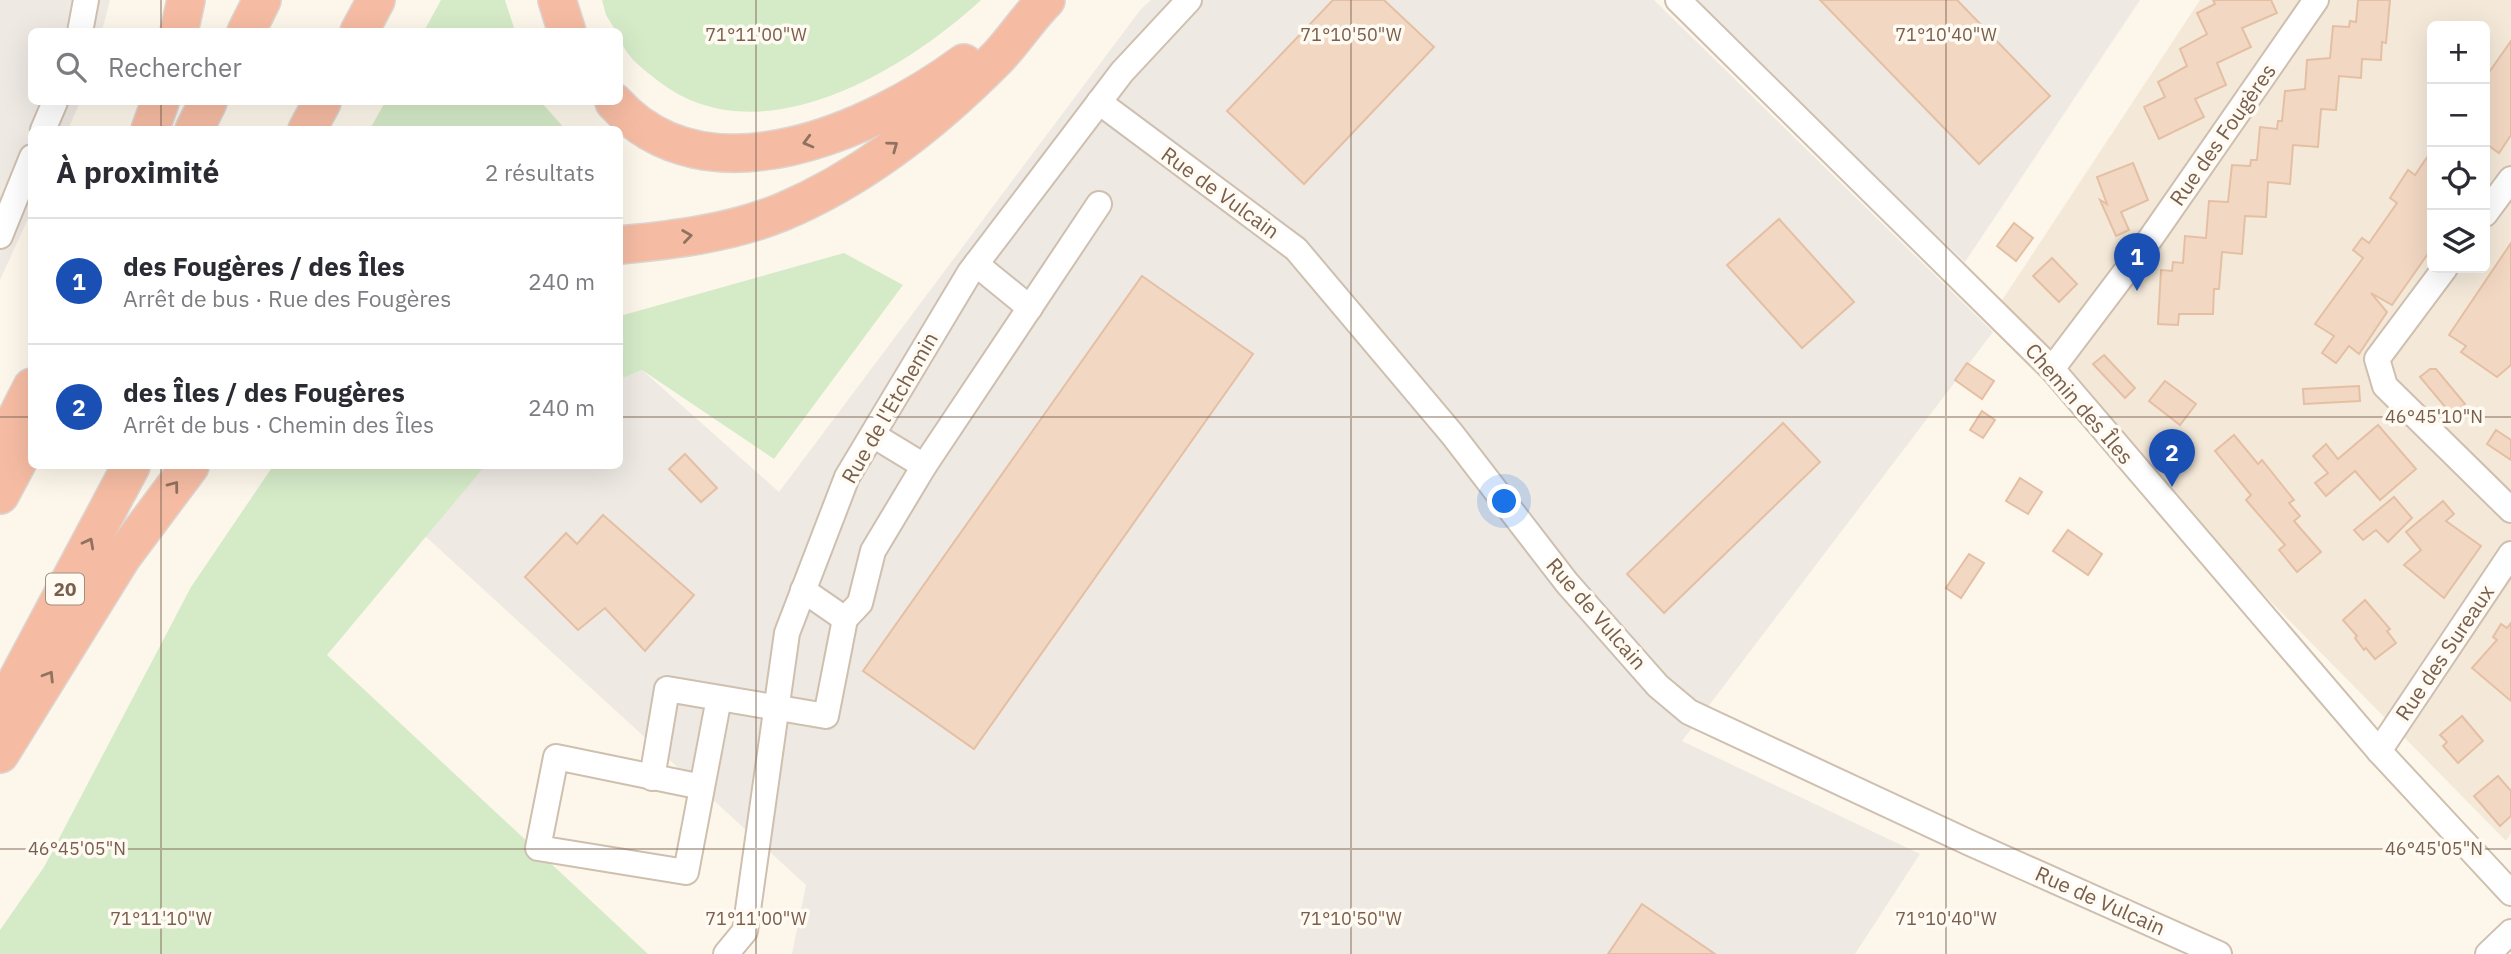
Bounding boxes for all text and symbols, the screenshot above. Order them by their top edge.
map controls [2427,21,2490,273]
button: + [2427,21,2490,84]
text: 71°11'00"W [705,23,807,46]
text: 71°10'50"W [1300,23,1402,46]
text: 71°10'40"W [1895,23,1997,46]
search box [28,28,623,105]
icon: search [52,48,90,86]
text: Rechercher [108,50,242,84]
street label: Rue des Fougères [2163,58,2282,211]
button: − [2427,84,2490,147]
one-way arrow [803,134,815,148]
street label: Rue de Vulcain [1156,140,1285,245]
one-way arrow [885,142,898,154]
button: locate [2427,147,2490,210]
text: À proximité [56,152,219,191]
text: 2 résultats [485,157,595,187]
button: layers [2427,210,2490,273]
one-way arrow [681,229,693,244]
pin: 1 [2114,233,2160,291]
text: des Fougères / des Îles [123,249,405,283]
text: 1 [72,266,86,296]
text: 240 m [528,266,595,296]
text: Arrêt de bus · Rue des Fougères [123,283,451,313]
street label: Rue de l'Etchemin [834,327,944,488]
street label: Chemin des Îles [2019,337,2140,470]
text: des Îles / des Fougères [123,375,405,409]
text: 2 [72,392,86,422]
text: 240 m [528,392,595,422]
text: 46°45'10"N [2385,405,2483,428]
text: Arrêt de bus · Chemin des Îles [123,409,434,439]
pin: 2 [2149,429,2195,487]
one-way arrow [165,481,178,493]
your location [1487,484,1521,518]
one-way arrow [80,538,94,551]
street label: Rue de Vulcain [1540,552,1653,675]
road number: 20 [46,574,84,604]
street label: Rue des Sureaux [2388,579,2500,726]
one-way arrow [40,670,53,683]
text: 46°45'05"N [28,837,126,860]
text: 46°45'05"N [2385,837,2483,860]
street label: Rue de Vulcain [2031,859,2170,941]
text: 71°11'10"W [110,907,212,930]
text: 71°11'00"W [705,907,807,930]
text: 71°10'50"W [1300,907,1402,930]
text: 71°10'40"W [1895,907,1997,930]

